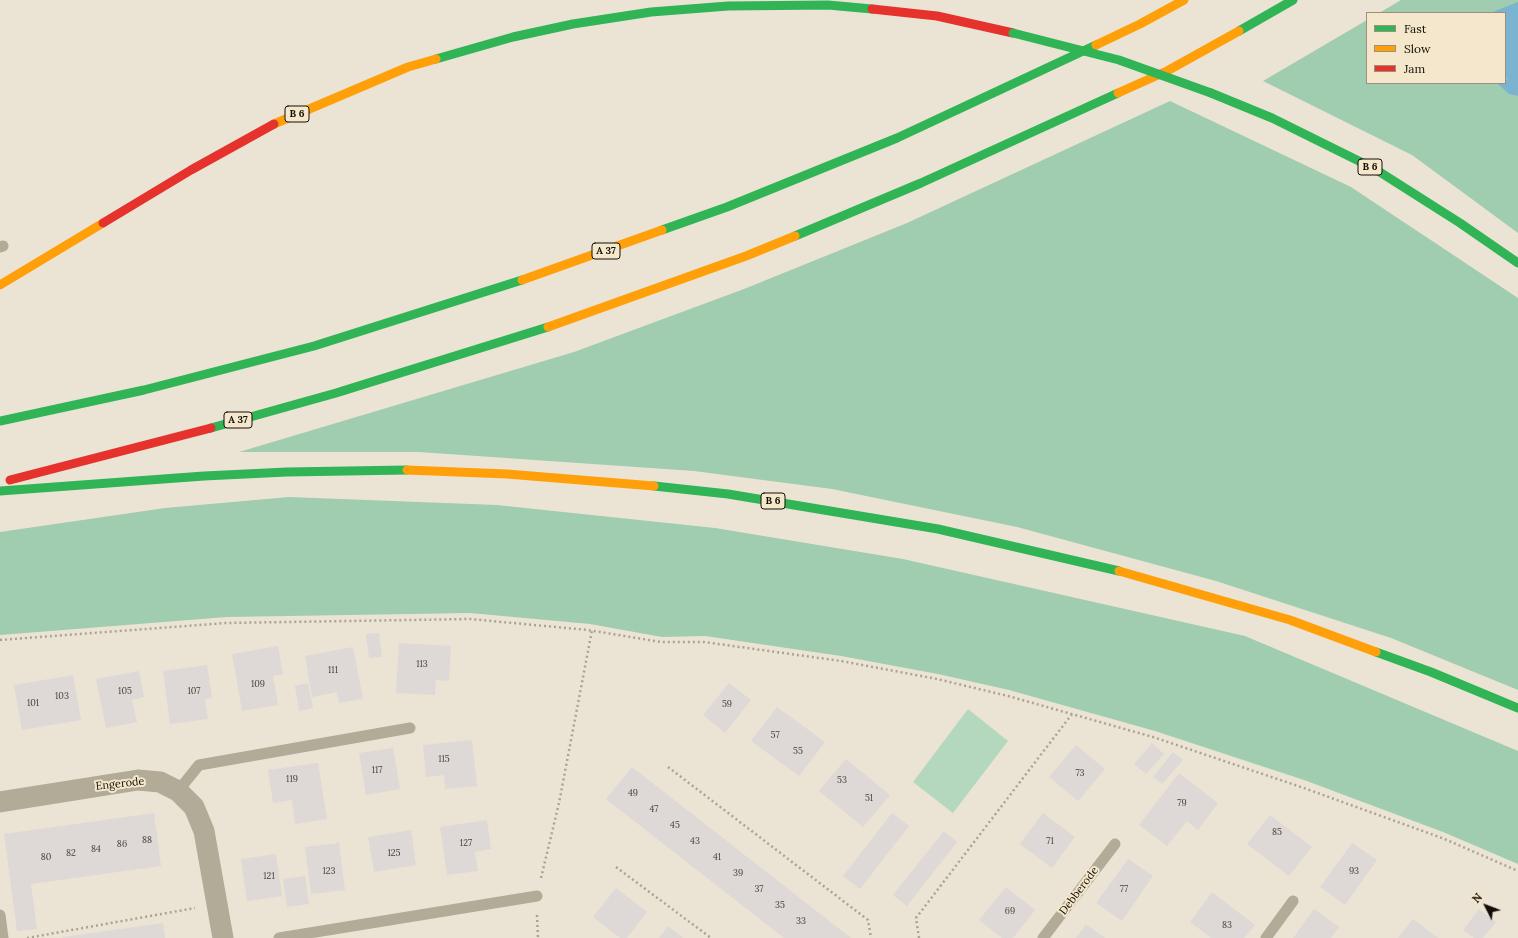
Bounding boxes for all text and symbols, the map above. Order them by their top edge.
legend [1366,12,1506,84]
text: Fast [1404,21,1427,36]
text: Slow [1404,41,1431,56]
text: Jam [1404,61,1425,76]
road number: B 6 [285,106,309,122]
road number: B 6 [1358,159,1382,175]
road number: A 37 [592,243,620,259]
road number: A 37 [224,412,252,428]
road number: B 6 [761,493,785,509]
house number: 113 [416,659,428,669]
house number: 111 [328,665,338,675]
house number: 109 [251,679,265,689]
house number: 105 [118,686,132,696]
house number: 107 [188,686,200,696]
house number: 103 [55,691,69,701]
house number: 101 [27,698,39,708]
house number: 59 [722,699,732,709]
house number: 57 [770,730,780,740]
house number: 55 [793,746,803,756]
house number: 115 [438,754,450,764]
house number: 117 [372,765,382,775]
house number: 73 [1075,768,1085,778]
house number: 119 [286,774,298,784]
street label: Engerode [95,775,145,793]
house number: 53 [837,775,847,785]
house number: 49 [628,788,638,798]
house number: 51 [865,793,873,803]
house number: 79 [1177,798,1187,808]
house number: 47 [649,804,659,814]
house number: 45 [670,820,680,830]
house number: 85 [1272,827,1282,837]
house number: 88 [142,835,152,845]
house number: 43 [690,836,700,846]
house number: 71 [1046,836,1054,846]
house number: 127 [460,838,472,848]
house number: 86 [117,839,127,849]
house number: 84 [91,844,101,854]
house number: 82 [66,848,76,858]
house number: 125 [387,848,401,858]
house number: 80 [41,852,51,862]
house number: 41 [713,852,721,862]
street label: Debberode [1057,864,1101,918]
house number: 123 [323,866,335,876]
house number: 93 [1349,866,1359,876]
house number: 39 [733,868,743,878]
house number: 121 [263,871,275,881]
house number: 37 [755,884,763,894]
house number: 77 [1120,884,1128,894]
north arrow [1466,886,1506,926]
text: N [1469,890,1485,906]
house number: 35 [775,900,785,910]
house number: 69 [1005,906,1015,916]
house number: 33 [796,916,806,926]
house number: 83 [1222,920,1232,930]

